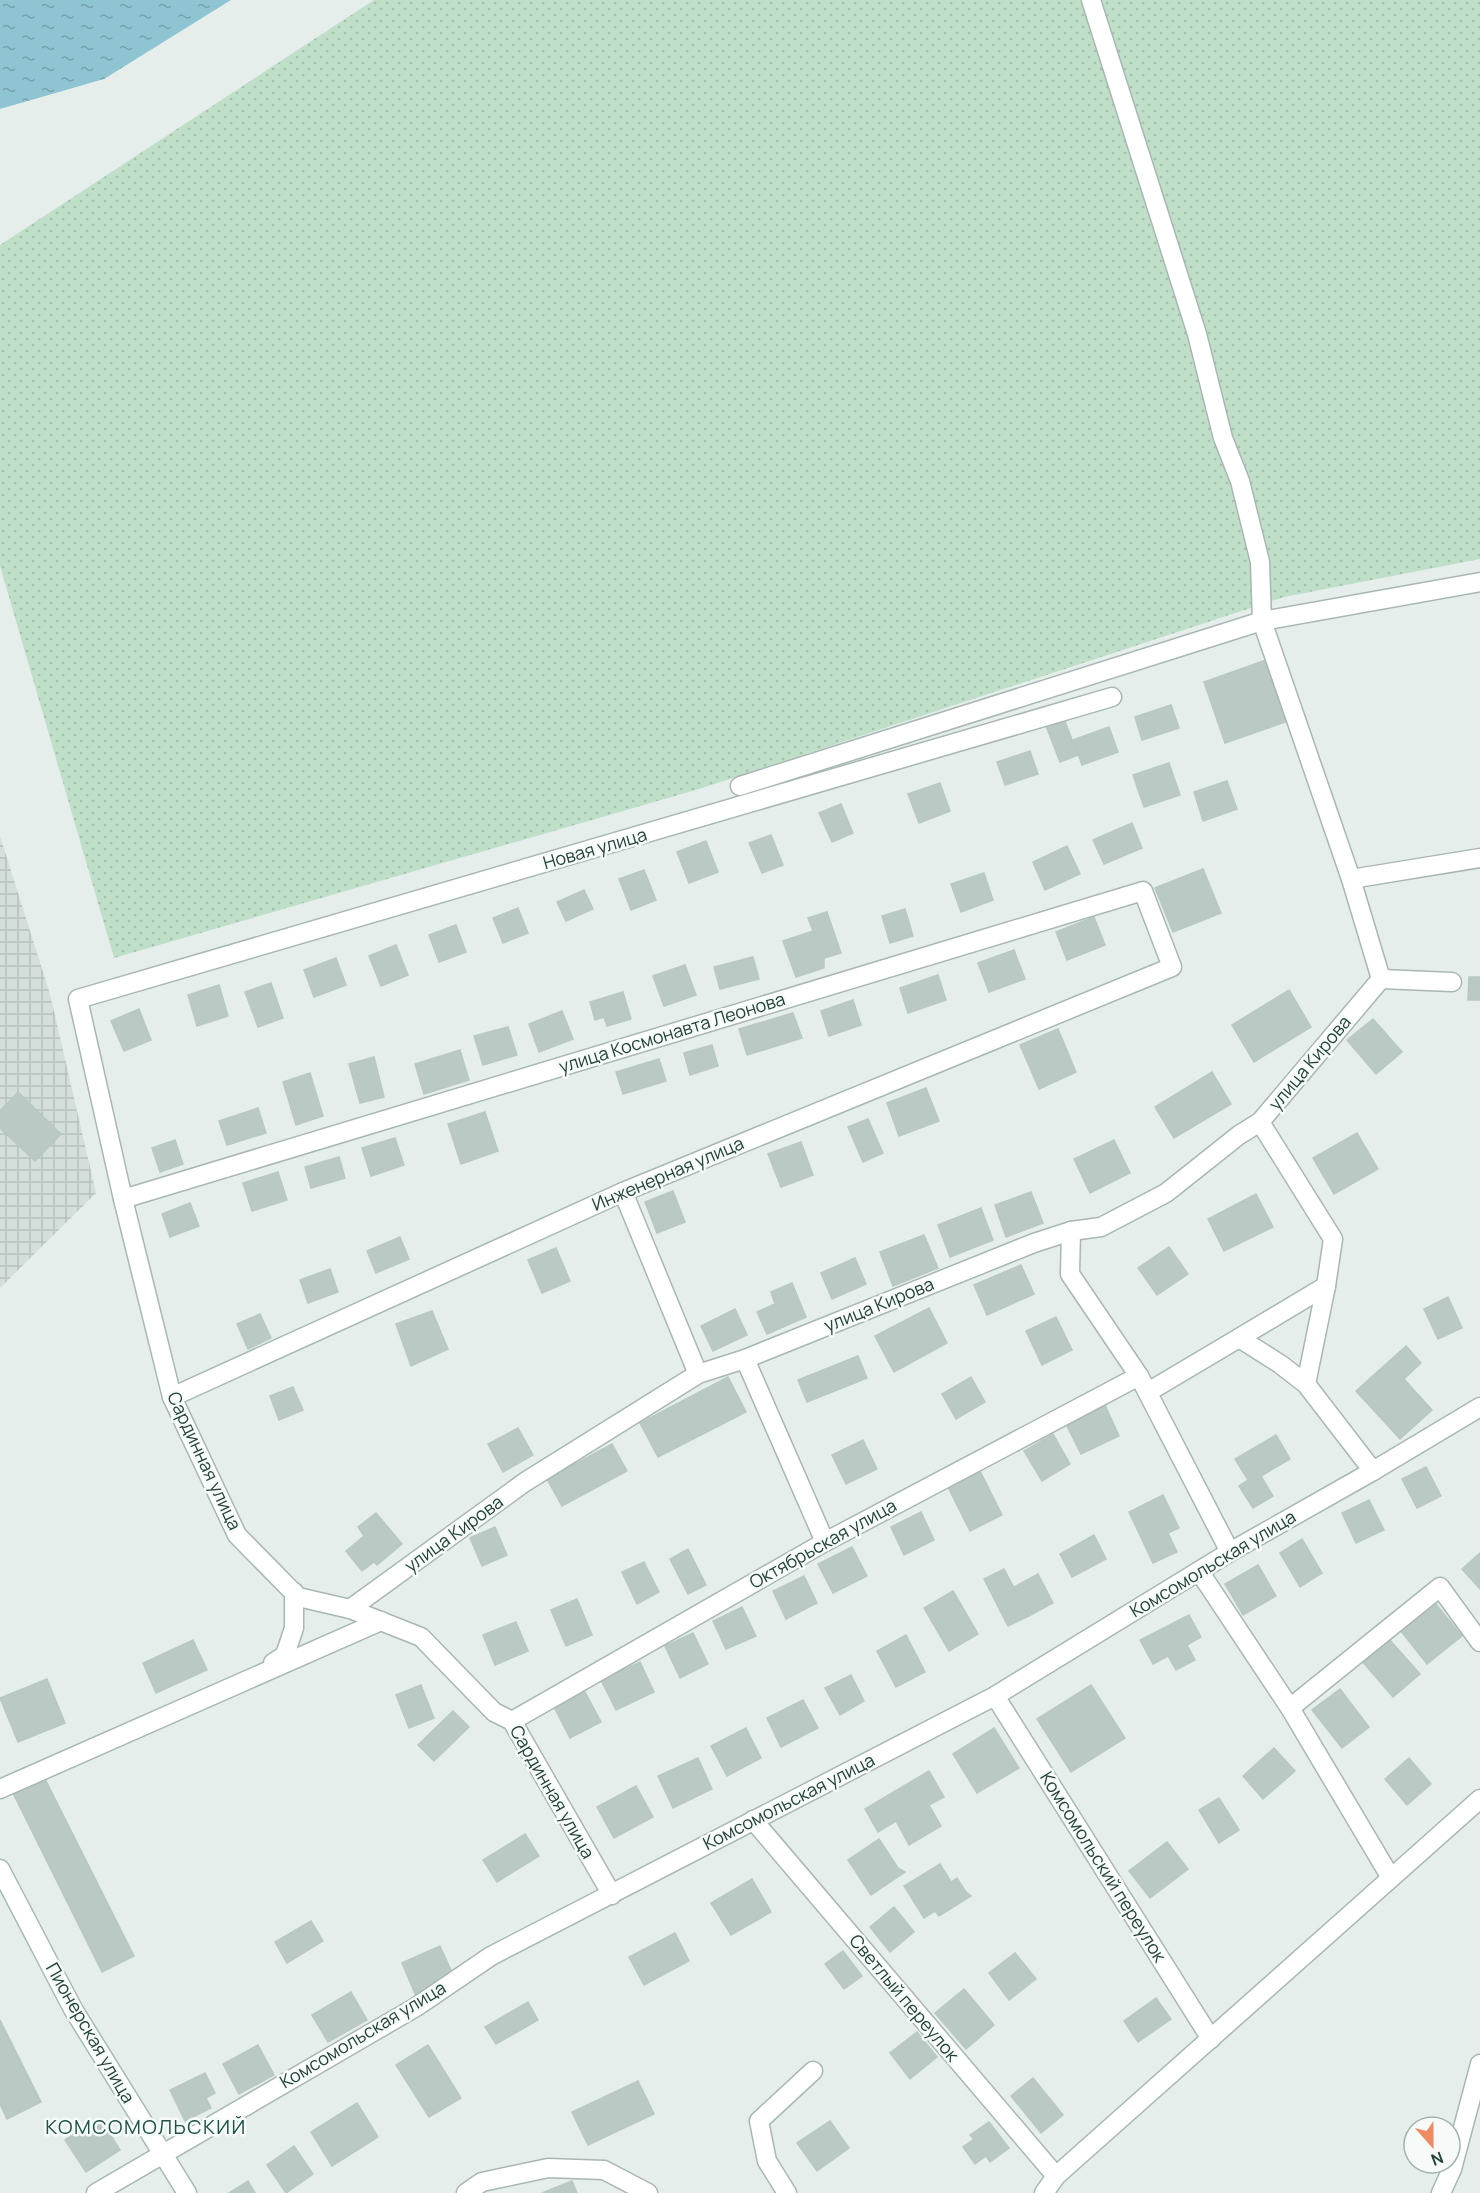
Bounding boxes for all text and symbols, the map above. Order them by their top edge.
street label: Новая улица [540,822,649,874]
street label: улица Космонавта Леонова [556,986,788,1078]
street label: улица Кирова [1263,1010,1356,1115]
street label: Инженерная улица [588,1130,747,1216]
street label: улица Кирова [820,1271,937,1337]
street label: Сардинная улица [162,1387,248,1534]
street label: улица Кирова [399,1489,508,1577]
street label: Октябрьская улица [745,1493,900,1594]
street label: Комсомольская улица [1125,1504,1300,1622]
street label: Сардинная улица [505,1720,601,1863]
street label: Комсомольская улица [699,1747,879,1855]
street label: Комсомольский переулок [1035,1767,1173,1967]
street label: Светлый переулок [844,1929,966,2067]
street label: Пионерская улица [41,1958,141,2107]
street label: Комсомольская улица [275,1975,450,2093]
district label: КОМСОМОЛЬСКИЙ [45,2113,247,2140]
north arrow [1402,2115,1462,2175]
text: N [1428,2147,1447,2171]

